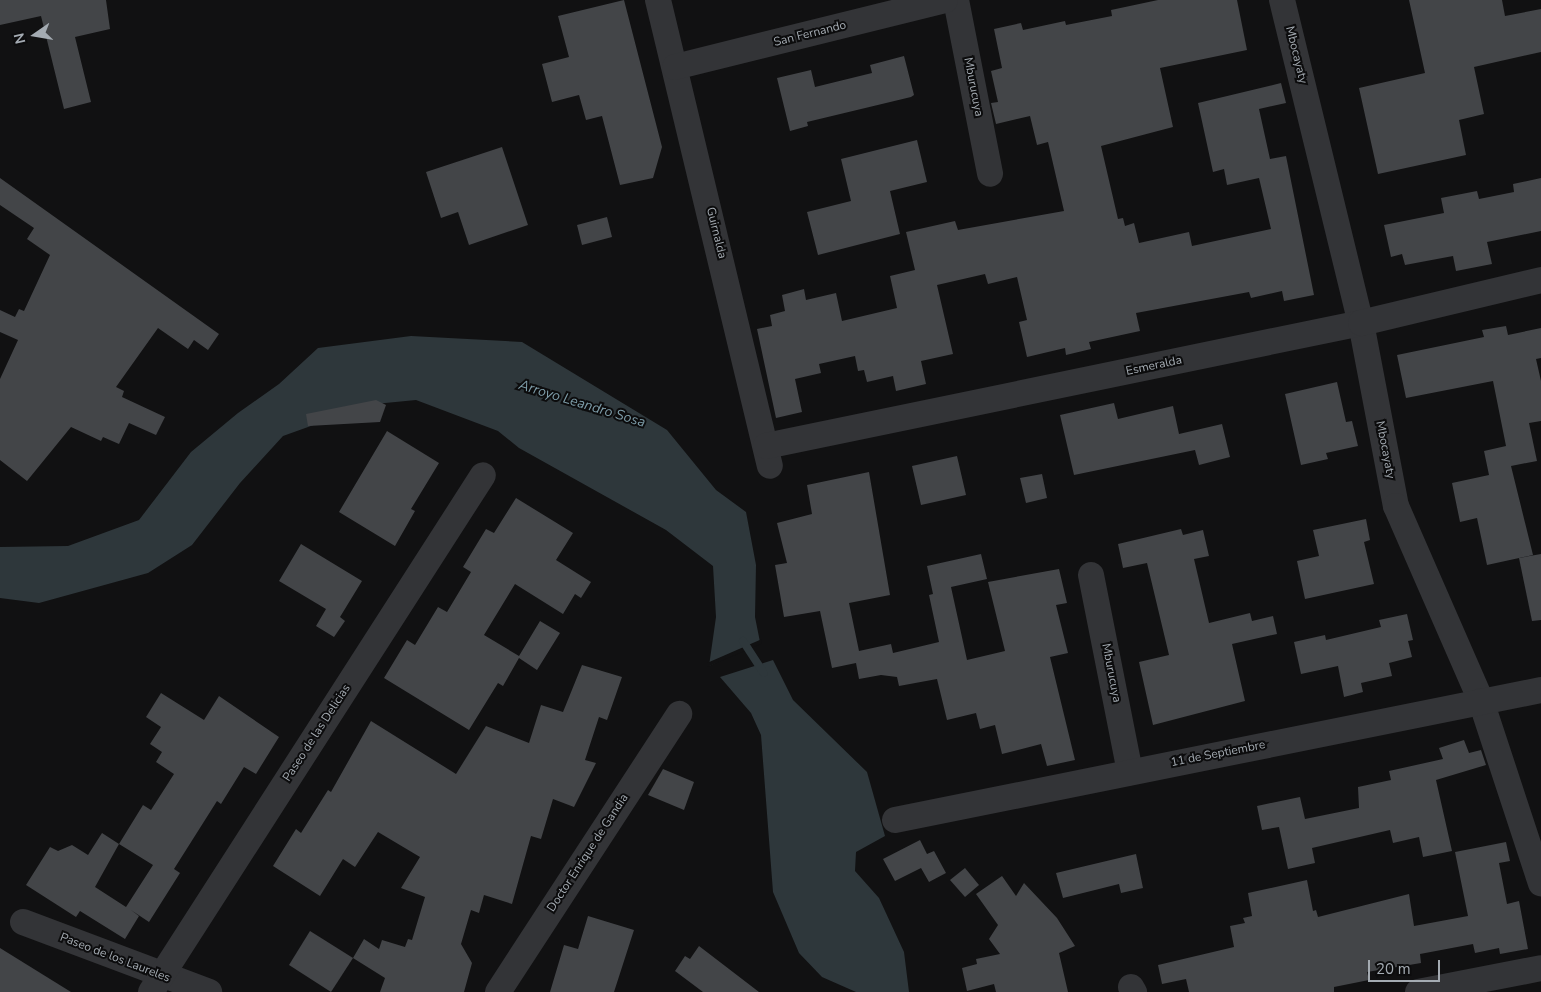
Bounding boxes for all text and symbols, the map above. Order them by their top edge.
north arrow [10,10,60,60]
street label: San Fernando [772,18,848,50]
street label: Mbocayaty [1282,25,1310,85]
text: N [9,31,30,46]
street label: Mburucuya [960,56,986,118]
street label: Guirnalda [703,206,729,260]
street label: Esmeralda [1125,353,1183,379]
water label: Arroyo Leandro Sosa [517,377,647,431]
street label: Mbocayaty [1372,420,1398,480]
street label: Mburucuya [1098,642,1124,704]
street label: Paseo de las Delicias [280,682,354,784]
street label: 11 de Septiembre [1170,738,1266,770]
street label: Doctor Enrique de Gandia [544,791,632,915]
street label: Paseo de los Laureles [58,930,172,986]
scale bar [1371,950,1444,982]
text: 20 m [1376,959,1411,979]

